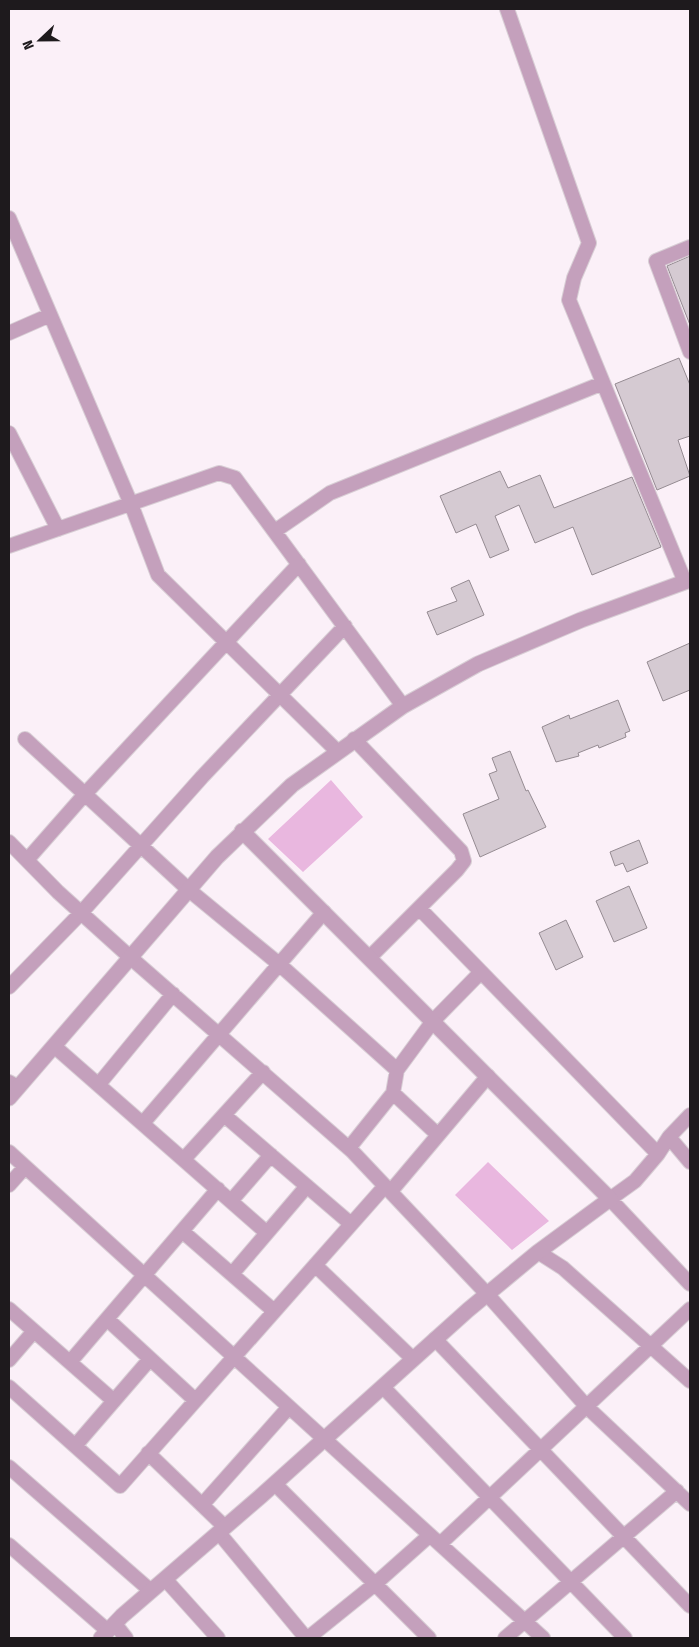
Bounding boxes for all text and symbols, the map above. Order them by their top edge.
north arrow [15,15,65,65]
text: N [19,38,38,52]

